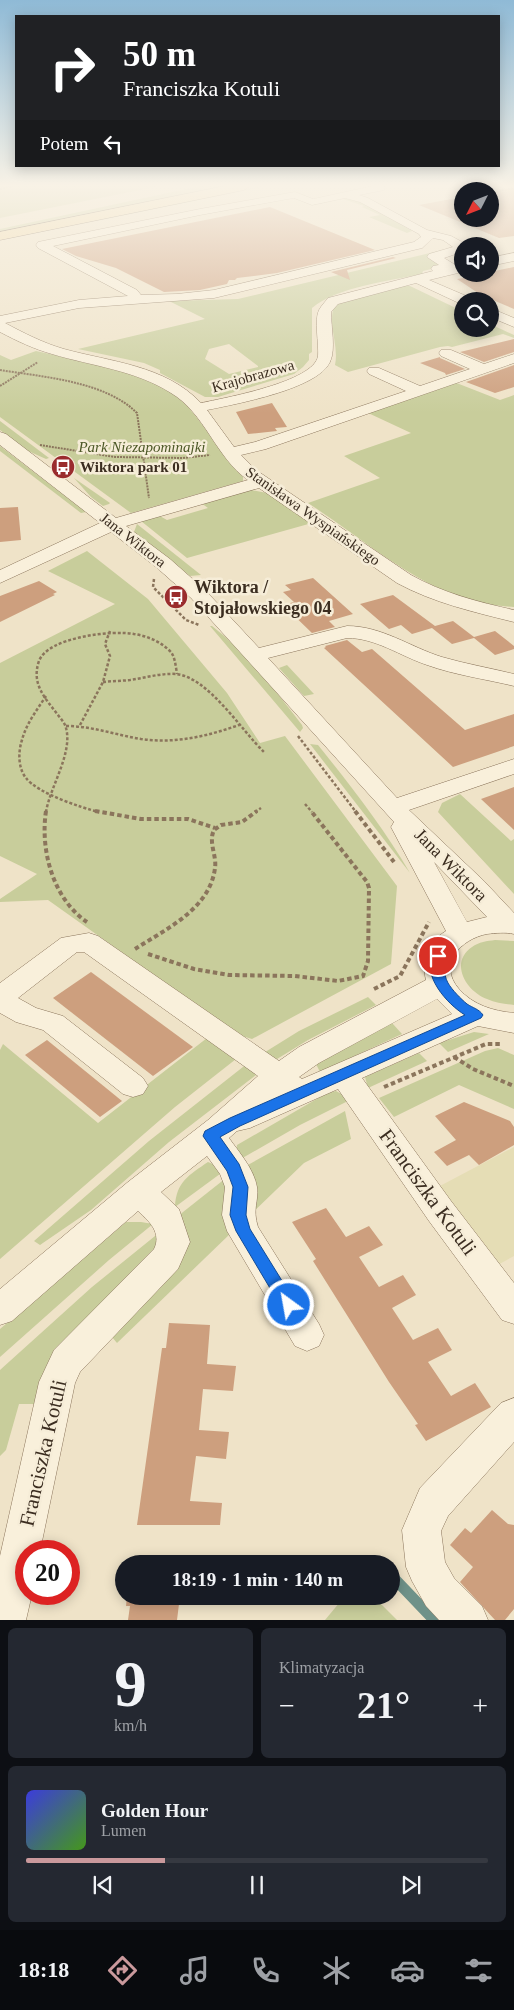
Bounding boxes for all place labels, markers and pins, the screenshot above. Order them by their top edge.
bus stop icon: Wiktora park 01 [50,454,76,480]
place label: Wiktora park 01 [80,459,187,475]
place label: Wiktora / Stojałowskiego 04 [194,577,332,618]
bus stop icon: Wiktora / Stojałowskiego 04 [163,584,189,610]
pin [417,935,459,977]

